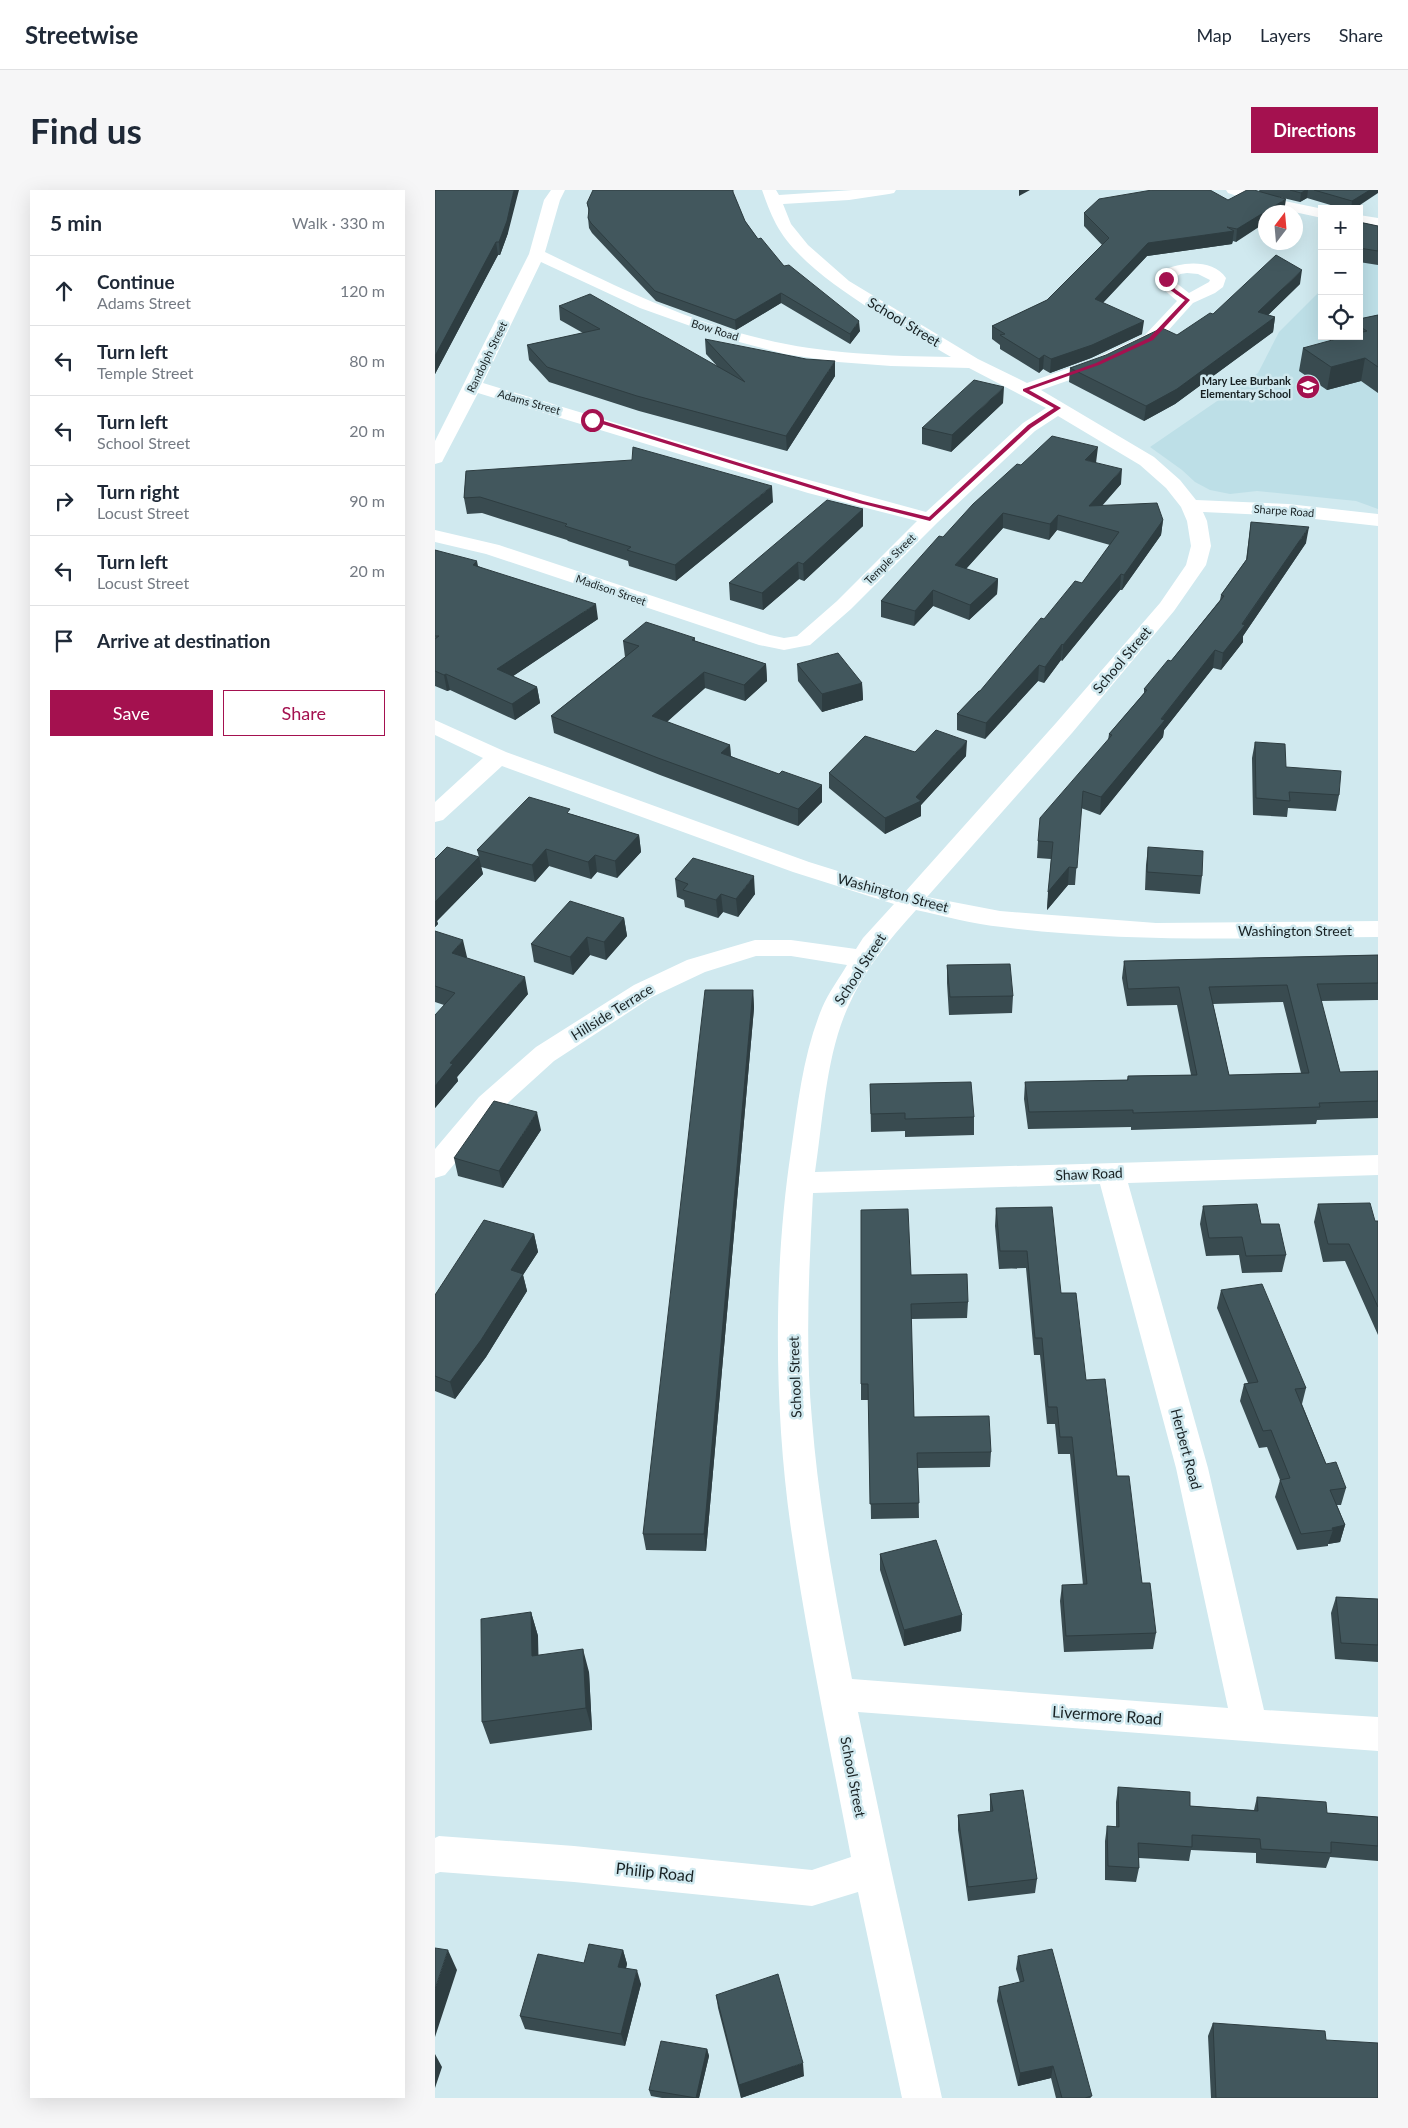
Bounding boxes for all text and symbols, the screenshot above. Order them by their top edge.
text: Streetwise [25,20,138,49]
text: Map [1196,24,1232,46]
text: Layers [1260,24,1311,46]
text: Share [1339,24,1383,46]
button: Directions [1251,107,1378,153]
text: Find us [30,109,142,151]
north arrow [1258,205,1303,250]
map controls [1318,205,1363,340]
button: + [1318,205,1363,250]
text: 5 min [50,210,102,235]
text: Walk · 330 m [292,213,385,232]
button: − [1318,250,1363,295]
route end [1155,268,1178,291]
text: Continue [97,270,175,293]
icon: ahead [50,277,78,305]
text: 120 m [340,281,385,300]
text: Adams Street [97,293,191,312]
street label: School Street [865,293,944,350]
button: locate [1318,295,1363,340]
street label: Bow Road [690,316,740,343]
street label: Randolph Street [464,319,509,394]
text: Turn left [97,340,168,363]
icon: left [50,347,78,375]
text: 80 m [349,351,385,370]
text: Temple Street [97,363,194,382]
place label: Mary Lee Burbank Elementary School [1200,374,1291,400]
school or university icon: Mary Lee Burbank Elementary School [1295,374,1321,400]
street label: Adams Street [496,386,562,417]
route start [581,409,604,432]
text: Turn left [97,410,168,433]
icon: left [50,417,78,445]
text: 20 m [349,421,385,440]
text: School Street [97,433,190,452]
text: Turn right [97,480,179,503]
icon: right [50,487,78,515]
text: 90 m [349,491,385,510]
street label: Sharpe Road [1253,502,1315,519]
text: Locust Street [97,503,189,522]
street label: Temple Street [862,531,918,587]
text: Turn left [97,550,168,573]
icon: left [50,557,78,585]
text: 20 m [349,561,385,580]
street label: Madison Street [574,571,648,608]
text: Locust Street [97,573,189,592]
street label: School Street [1089,623,1154,696]
icon: arrive [50,627,78,655]
text: Arrive at destination [97,629,270,652]
button: Save [50,690,213,736]
button: Share [223,690,385,736]
street label: Washington Street [836,870,950,916]
street label: Washington Street [1238,922,1352,939]
street label: School Street [830,930,889,1008]
street label: Hillside Terrace [568,980,656,1044]
street label: Shaw Road [1055,1164,1123,1183]
street label: School Street [785,1336,804,1418]
street label: Herbert Road [1168,1407,1205,1491]
street label: Livermore Road [1051,1701,1163,1728]
street label: School Street [837,1735,870,1819]
street label: Philip Road [615,1858,695,1885]

